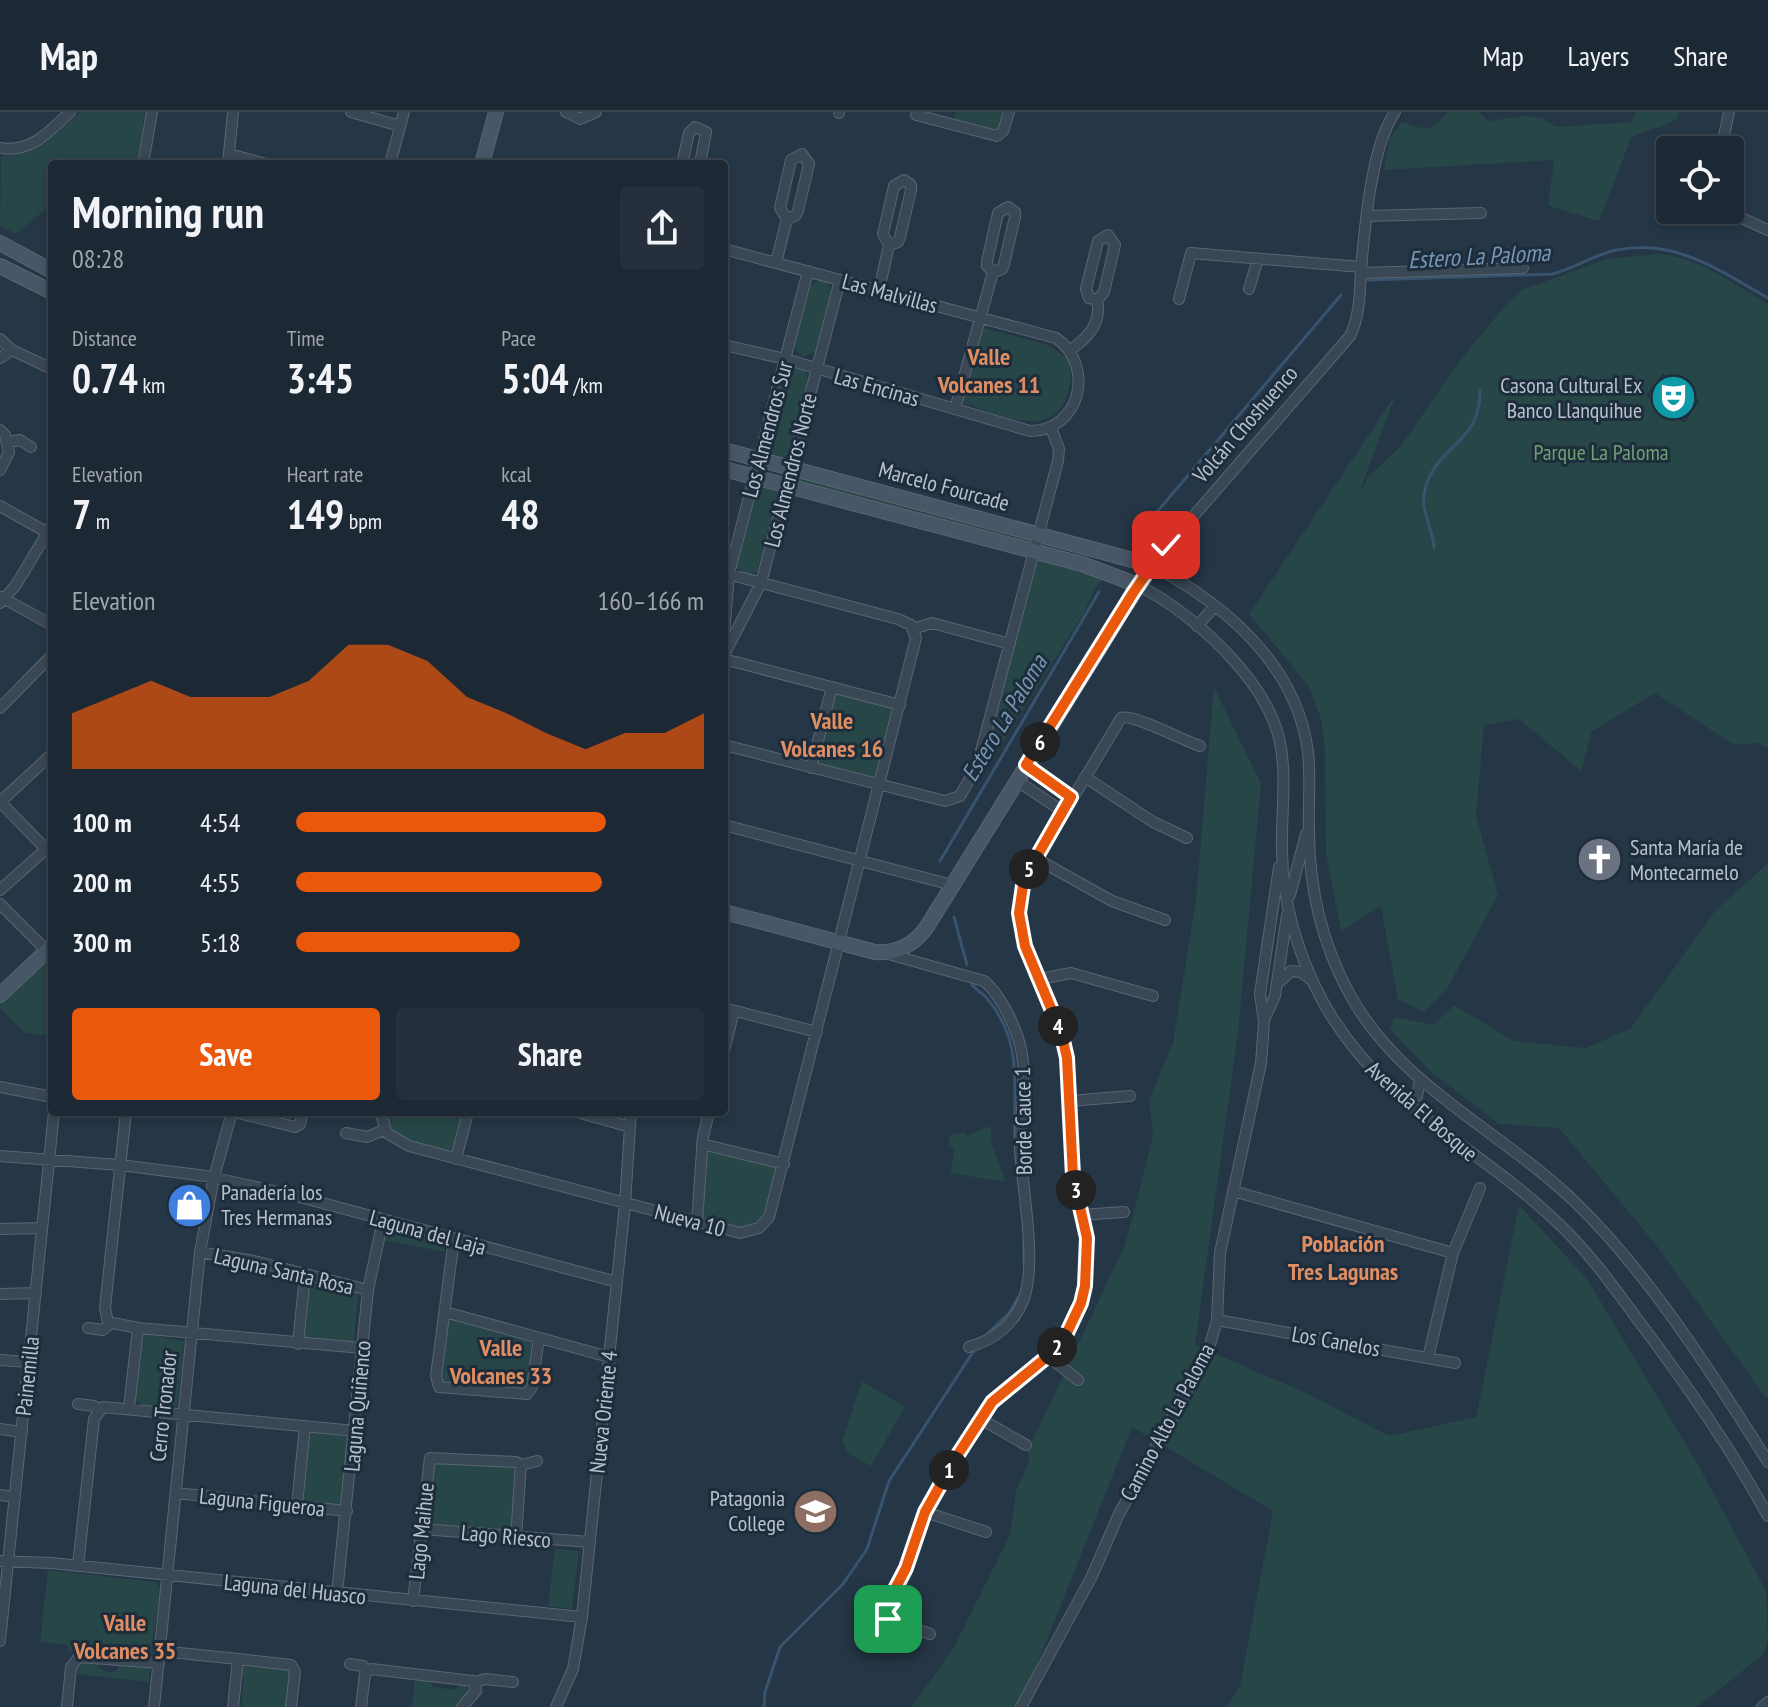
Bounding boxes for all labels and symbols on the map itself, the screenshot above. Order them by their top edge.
water label: Estero La Paloma [1407,237,1552,275]
street label: Las Malvillas [839,267,941,319]
district label: Valle Volcanes 11 [937,341,1040,400]
street label: Los Almendros Sur [735,358,799,500]
street label: Volcán Choshuenco [1186,360,1304,489]
street label: Las Encinas [831,362,923,412]
place label: Casona Cultural Ex Banco Llanquihue [1500,371,1642,424]
theatre icon: Casona Cultural Ex Banco Llanquihue [1649,374,1697,422]
street label: Los Almendros Norte [757,390,823,550]
park label: Parque La Paloma [1533,438,1669,466]
street label: Marcelo Fourcade [876,455,1012,517]
pin [1132,511,1200,579]
water label: Estero La Paloma [954,648,1055,787]
district label: Valle Volcanes 16 [780,705,883,764]
pin: 6 [1020,722,1060,762]
place label: Santa María de Montecarmelo [1630,833,1743,886]
church icon: Santa María de Montecarmelo [1575,836,1623,884]
pin: 5 [1009,849,1049,889]
pin: 4 [1038,1006,1078,1046]
street label: Avenida El Bosque [1360,1055,1484,1167]
street label: Borde Cauce 1 [1008,1067,1038,1175]
pin: 3 [1056,1170,1096,1210]
place label: Panadería los Tres Hermanas [221,1178,332,1231]
shop icon: Panadería los Tres Hermanas [166,1181,214,1229]
street label: Nueva 10 [652,1197,728,1243]
street label: Laguna del Laja [367,1203,489,1261]
district label: Población Tres Lagunas [1288,1228,1398,1287]
street label: Laguna Santa Rosa [211,1241,357,1301]
street label: Los Canelos [1290,1319,1382,1363]
pin: 2 [1037,1327,1077,1367]
district label: Valle Volcanes 33 [449,1332,552,1391]
street label: Painemilla [9,1335,45,1417]
street label: Camino Alto La Paloma [1114,1338,1220,1506]
street label: Laguna Quiñenco [337,1339,377,1473]
street label: Cerro Tronador [143,1349,183,1463]
street label: Nueva Oriente 4 [583,1349,623,1475]
pin: 1 [929,1450,969,1490]
street label: Laguna Figueroa [198,1481,326,1523]
street label: Lago Maihue [402,1481,440,1581]
place label: Patagonia College [710,1484,785,1537]
school or university icon: Patagonia College [792,1487,840,1535]
street label: Lago Riesco [460,1518,552,1554]
street label: Laguna del Huasco [223,1568,367,1610]
pin [854,1585,922,1653]
district label: Valle Volcanes 35 [73,1607,176,1666]

